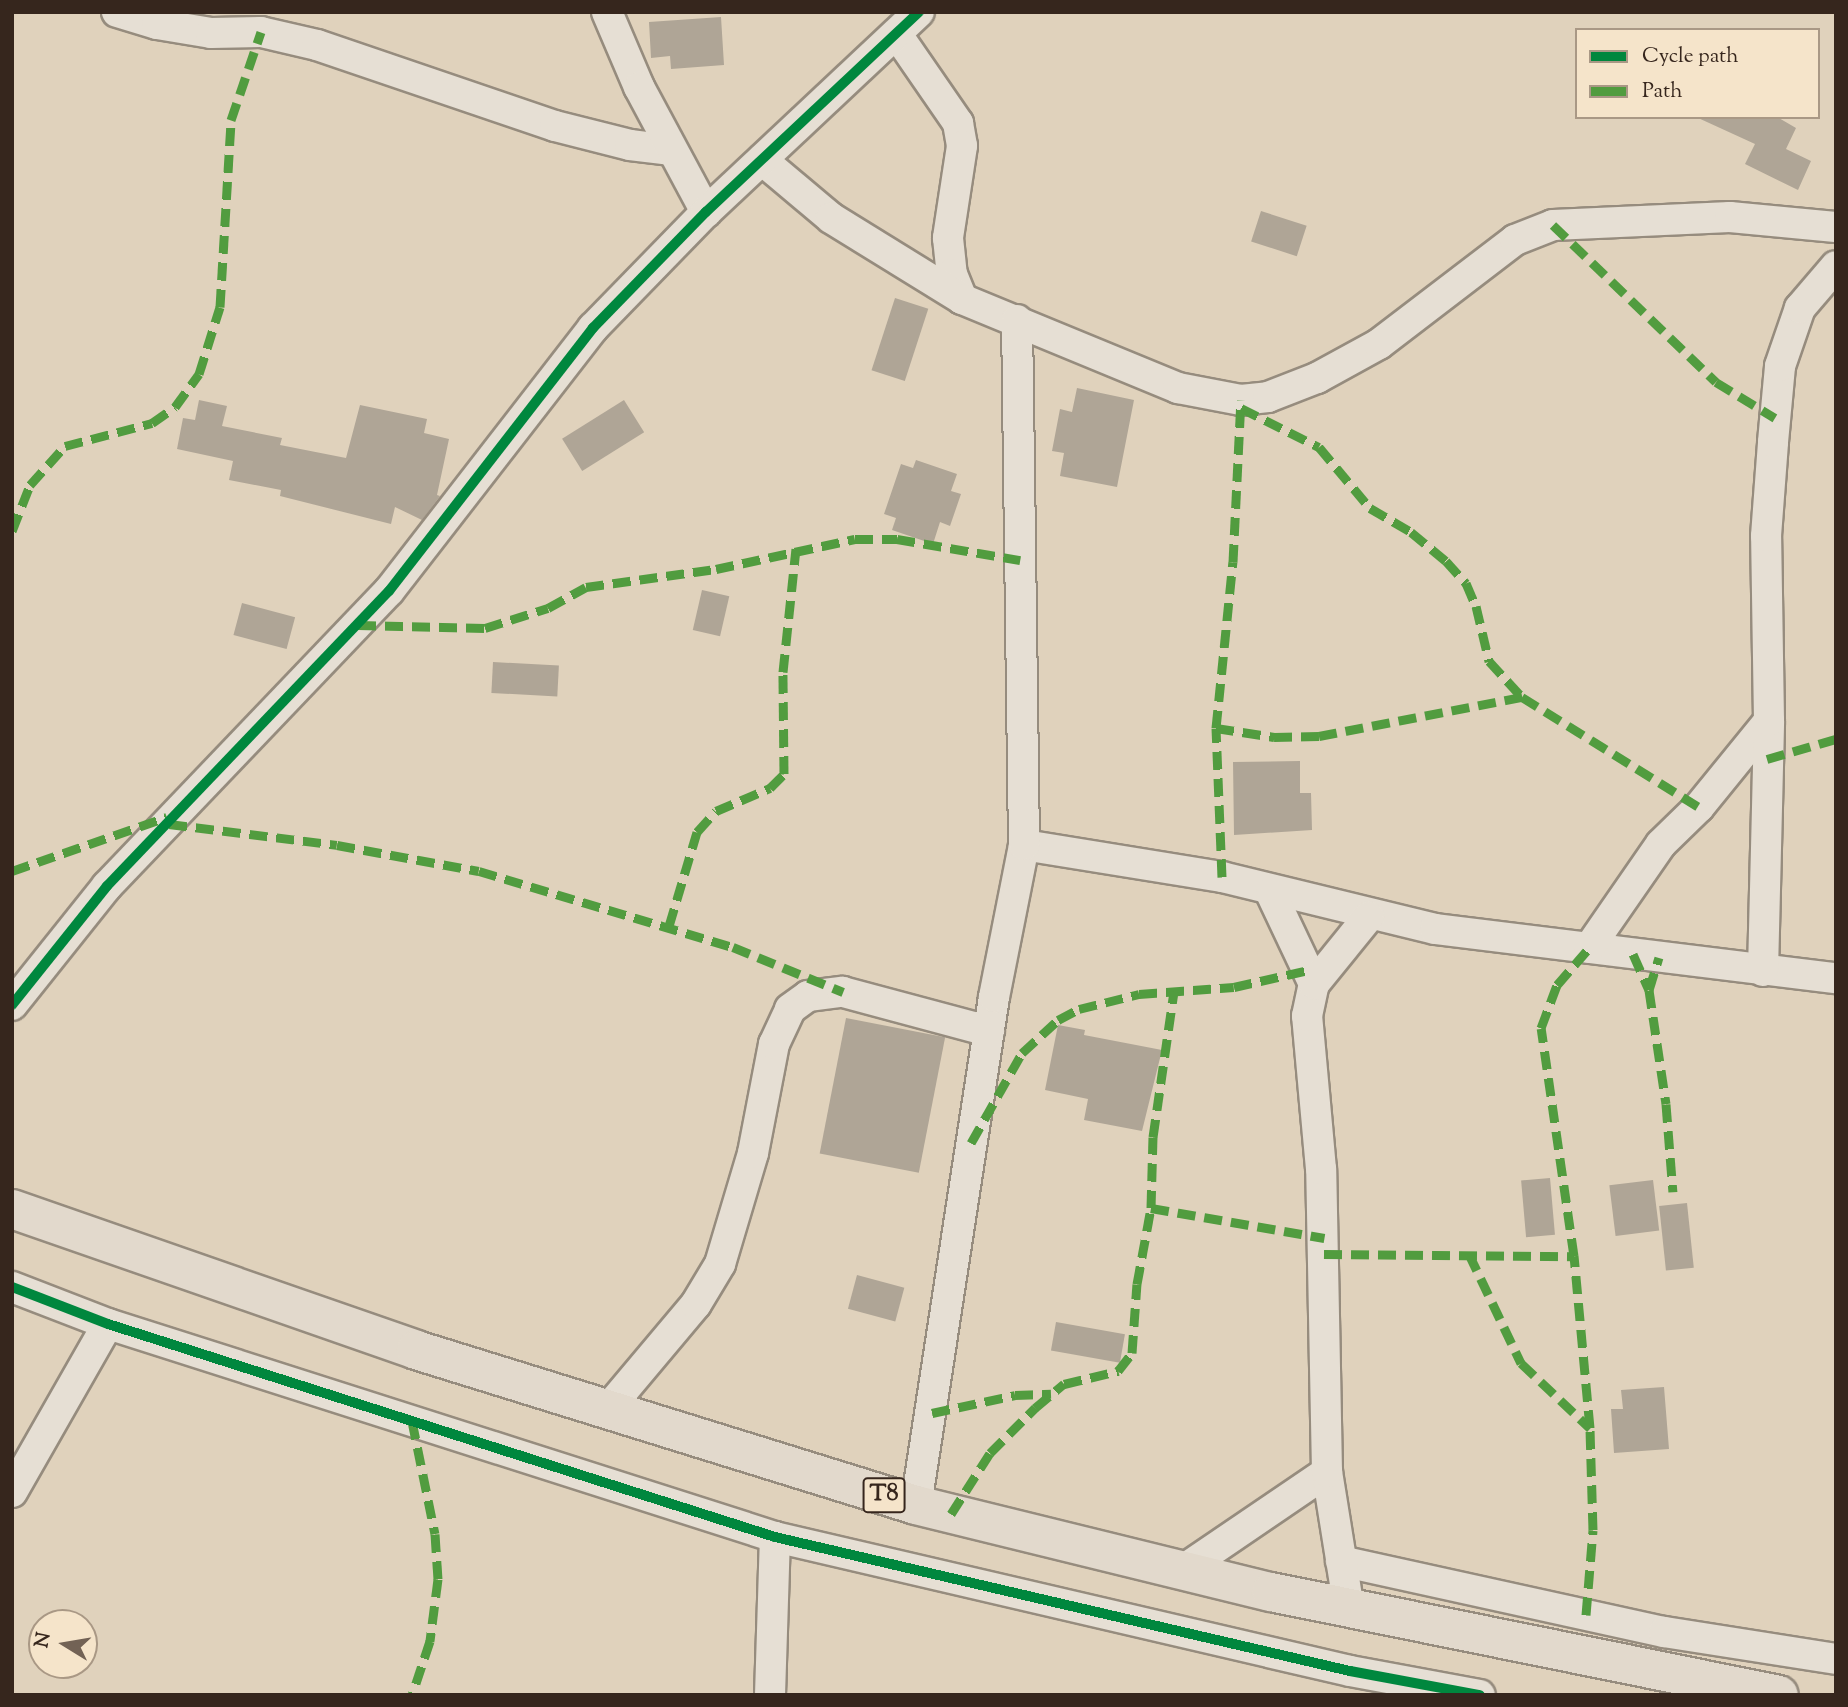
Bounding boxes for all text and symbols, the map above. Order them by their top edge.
legend [1575,28,1820,119]
text: Cycle path [1642,42,1739,72]
text: Path [1642,77,1683,107]
road number: T8 [861,1475,907,1516]
north arrow [28,1609,98,1679]
text: N [29,1630,59,1650]

